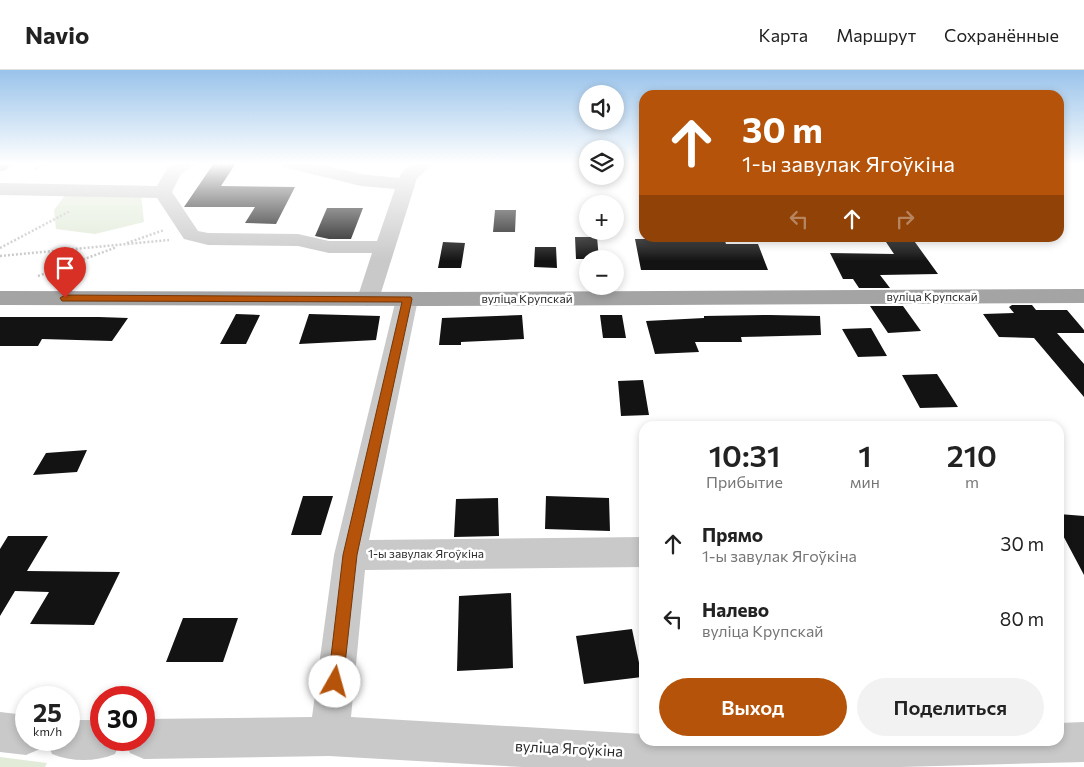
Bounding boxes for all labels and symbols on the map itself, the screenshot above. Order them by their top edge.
pin [44,247,86,298]
street label: вуліца Крупскай [886,289,978,303]
street label: вуліца Крупскай [481,291,573,305]
street label: 1-ы завулак Ягоўкіна [368,546,484,560]
position arrow [308,655,360,707]
speed limit sign: 30 [90,686,155,751]
street label: вуліца Ягоўкіна [515,736,624,760]

